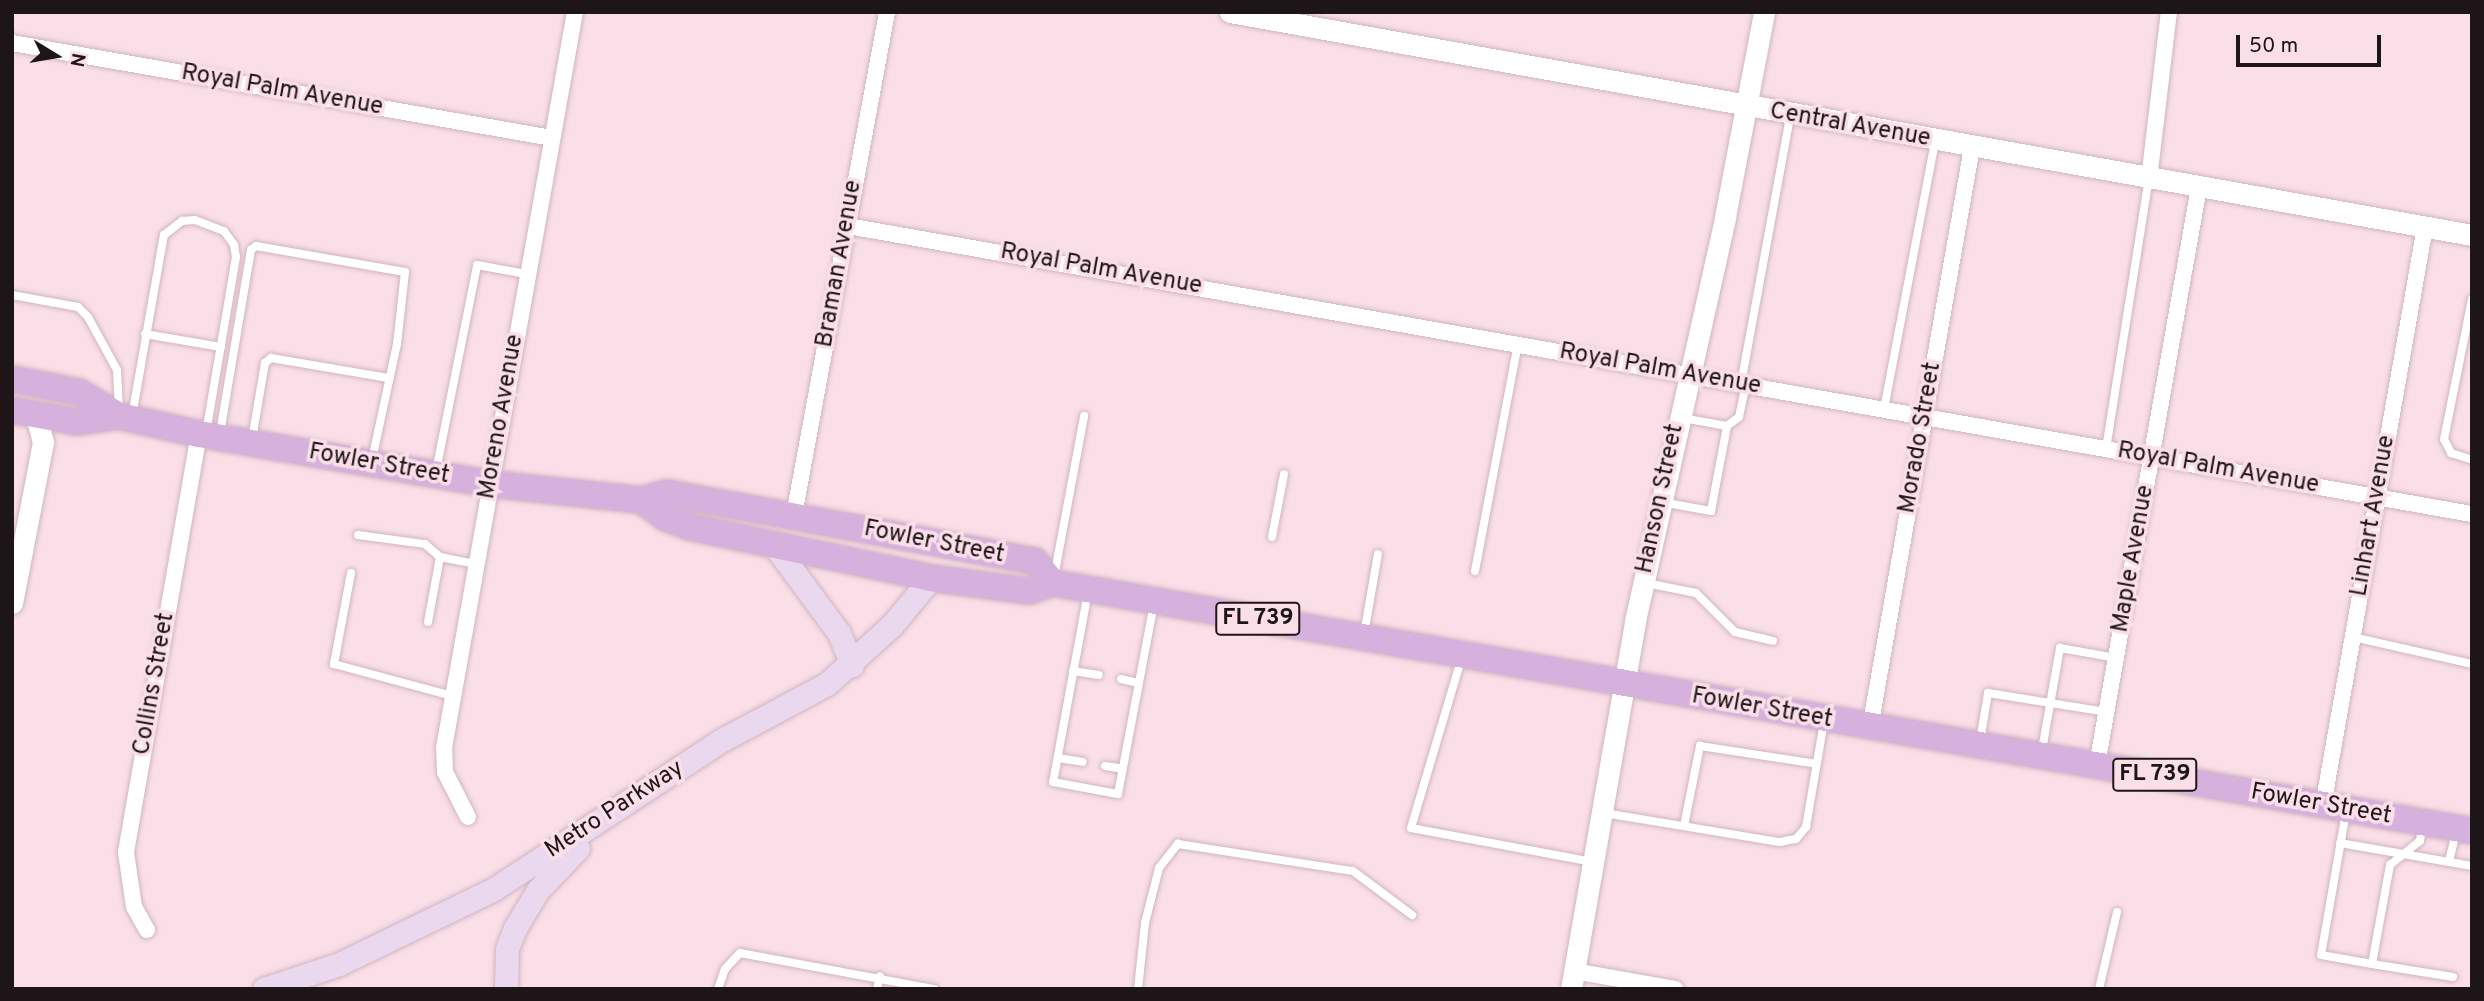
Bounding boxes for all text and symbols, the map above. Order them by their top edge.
north arrow [21,21,91,91]
scale bar [2239,21,2384,65]
text: 50 m [2249,33,2298,60]
text: N [64,51,90,69]
street label: Royal Palm Avenue [178,59,386,123]
street label: Central Avenue [1767,98,1933,154]
street label: Braman Avenue [811,178,869,350]
street label: Royal Palm Avenue [997,238,1205,302]
street label: Moreno Avenue [473,332,531,502]
street label: Royal Palm Avenue [1556,338,1764,402]
street label: Morado Street [1894,360,1948,516]
street label: Hanson Street [1631,422,1691,576]
street label: Linhart Avenue [2346,433,2402,599]
street label: Royal Palm Avenue [2114,437,2322,501]
street label: Fowler Street [306,438,452,492]
street label: Maple Avenue [2107,483,2161,635]
street label: Fowler Street [861,515,1007,571]
road number: FL 739 [1214,600,1302,638]
street label: Collins Street [128,610,182,758]
street label: Fowler Street [1689,682,1835,736]
street label: Metro Parkway [540,755,690,865]
road number: FL 739 [2111,755,2199,794]
street label: Fowler Street [2248,778,2394,832]

